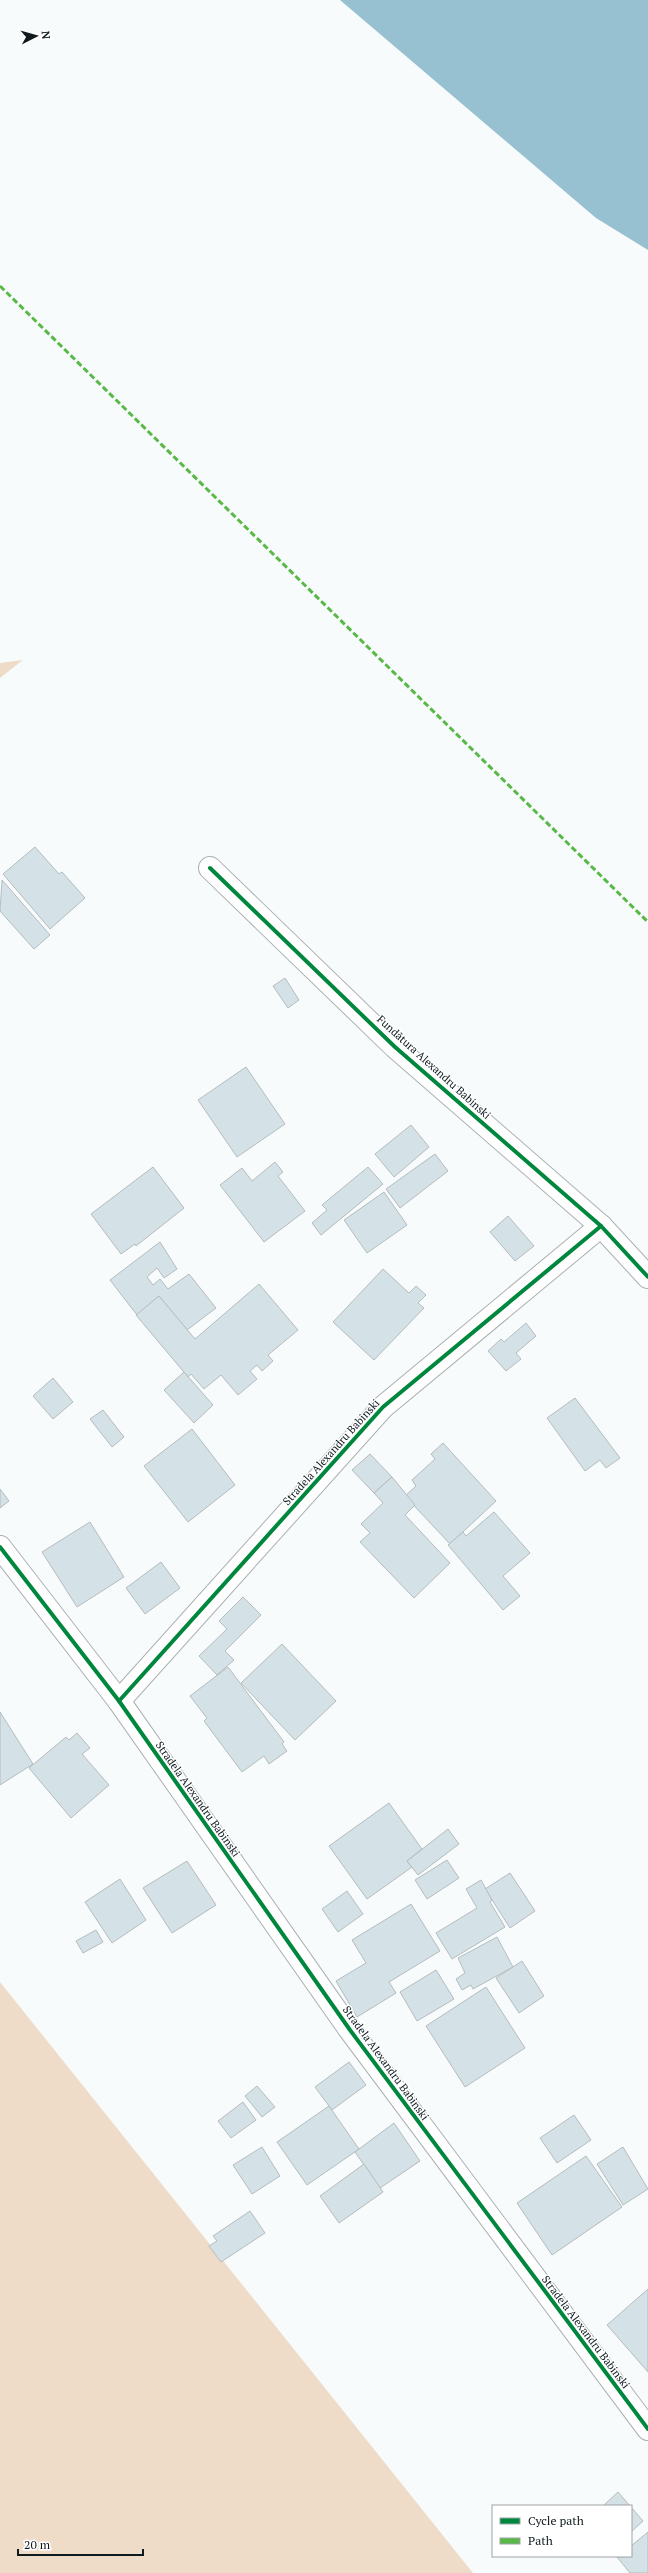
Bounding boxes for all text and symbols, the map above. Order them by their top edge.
north arrow [16,16,56,56]
text: N [39,30,53,40]
street label: Fundătura Alexandru Babinski [374,1012,494,1122]
street label: Stradela Alexandru Babinski [280,1396,382,1508]
street label: Stradela Alexandru Babinski [153,1739,243,1859]
street label: Stradela Alexandru Babinski [340,2003,432,2123]
street label: Stradela Alexandru Babinski [539,2273,633,2391]
legend [492,2505,632,2557]
text: Cycle path [528,2513,584,2528]
scale bar [18,2531,143,2557]
text: Path [528,2533,553,2548]
text: 20 m [24,2537,51,2552]

